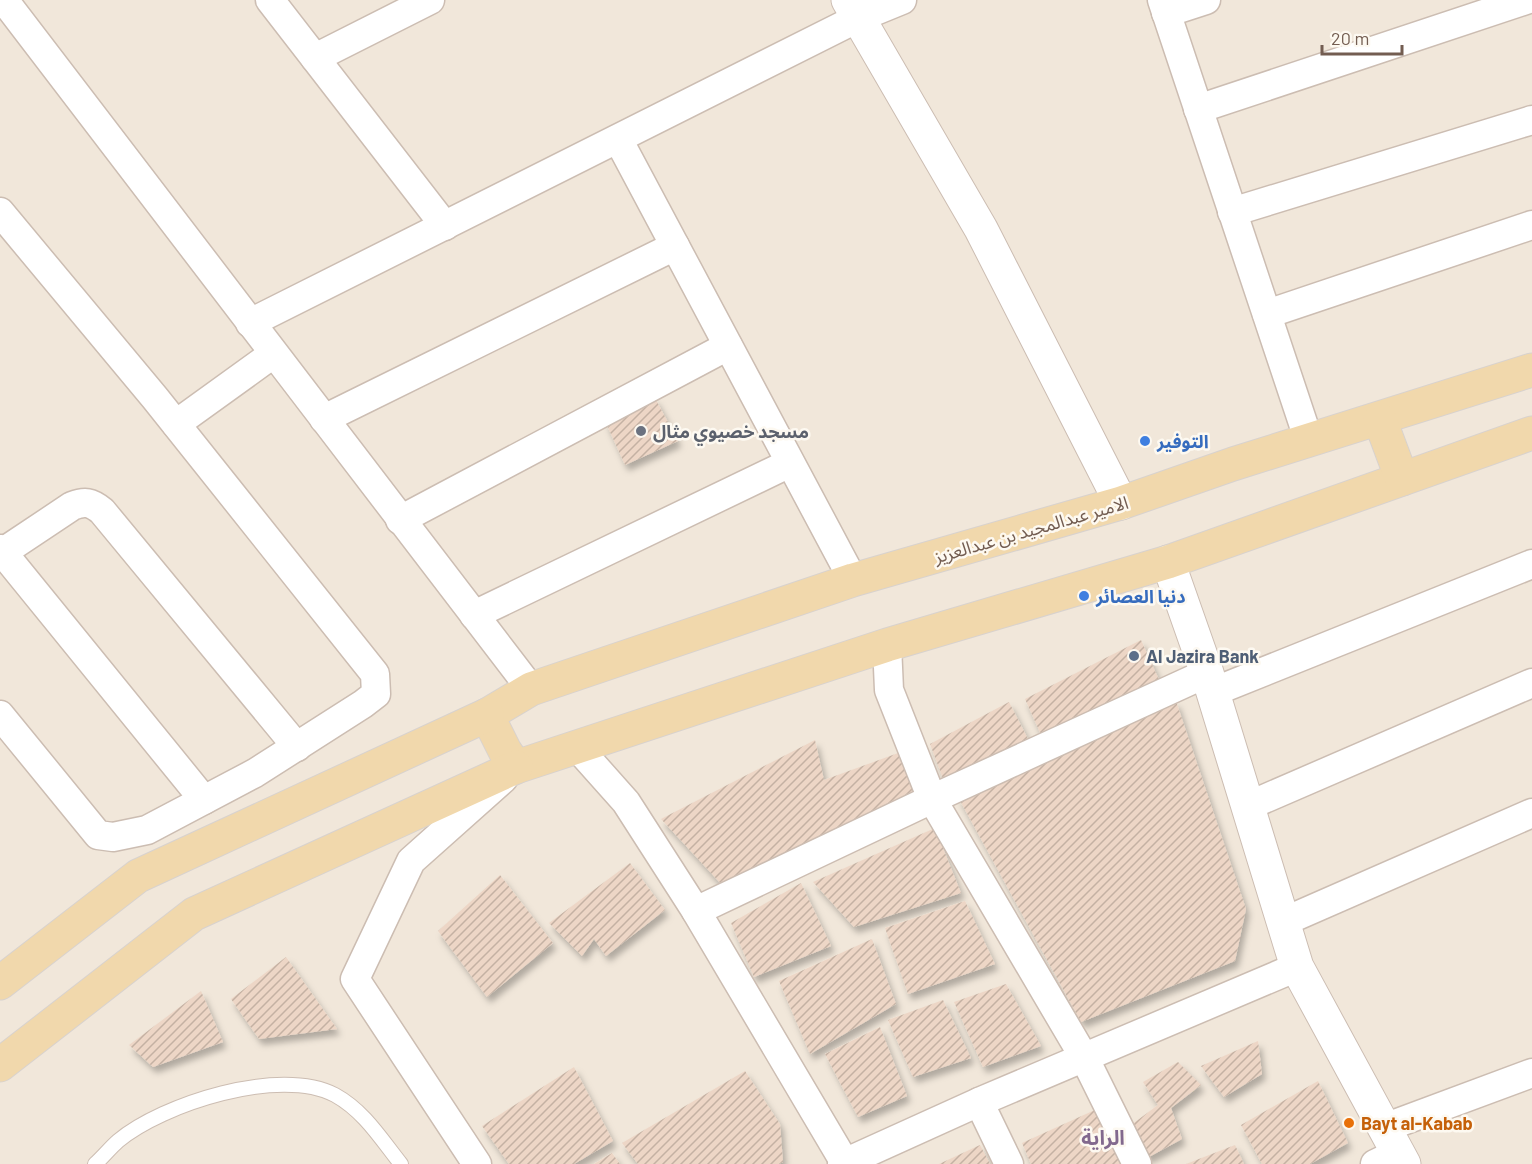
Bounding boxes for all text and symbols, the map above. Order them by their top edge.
scale bar [1322,18,1402,56]
text: 20 m [1331,27,1369,49]
place label: مسجد خصيوي مثال [653,420,809,446]
marker: مسجد خصيوي مثال [634,424,648,438]
place label: التوفير [1156,430,1209,453]
marker: التوفير [1138,434,1152,448]
street label: الامير عبدالمجيد بن عبدالعزيز [930,491,1131,569]
place label: دنيا العصائر [1095,585,1186,608]
marker: دنيا العصائر [1077,589,1091,603]
place label: Al Jazira Bank [1146,645,1259,667]
marker: Al Jazira Bank [1127,649,1141,663]
place label: Bayt al-Kabab [1361,1112,1473,1134]
marker: Bayt al-Kabab [1342,1116,1356,1130]
district label: الراية [1081,1125,1125,1150]

